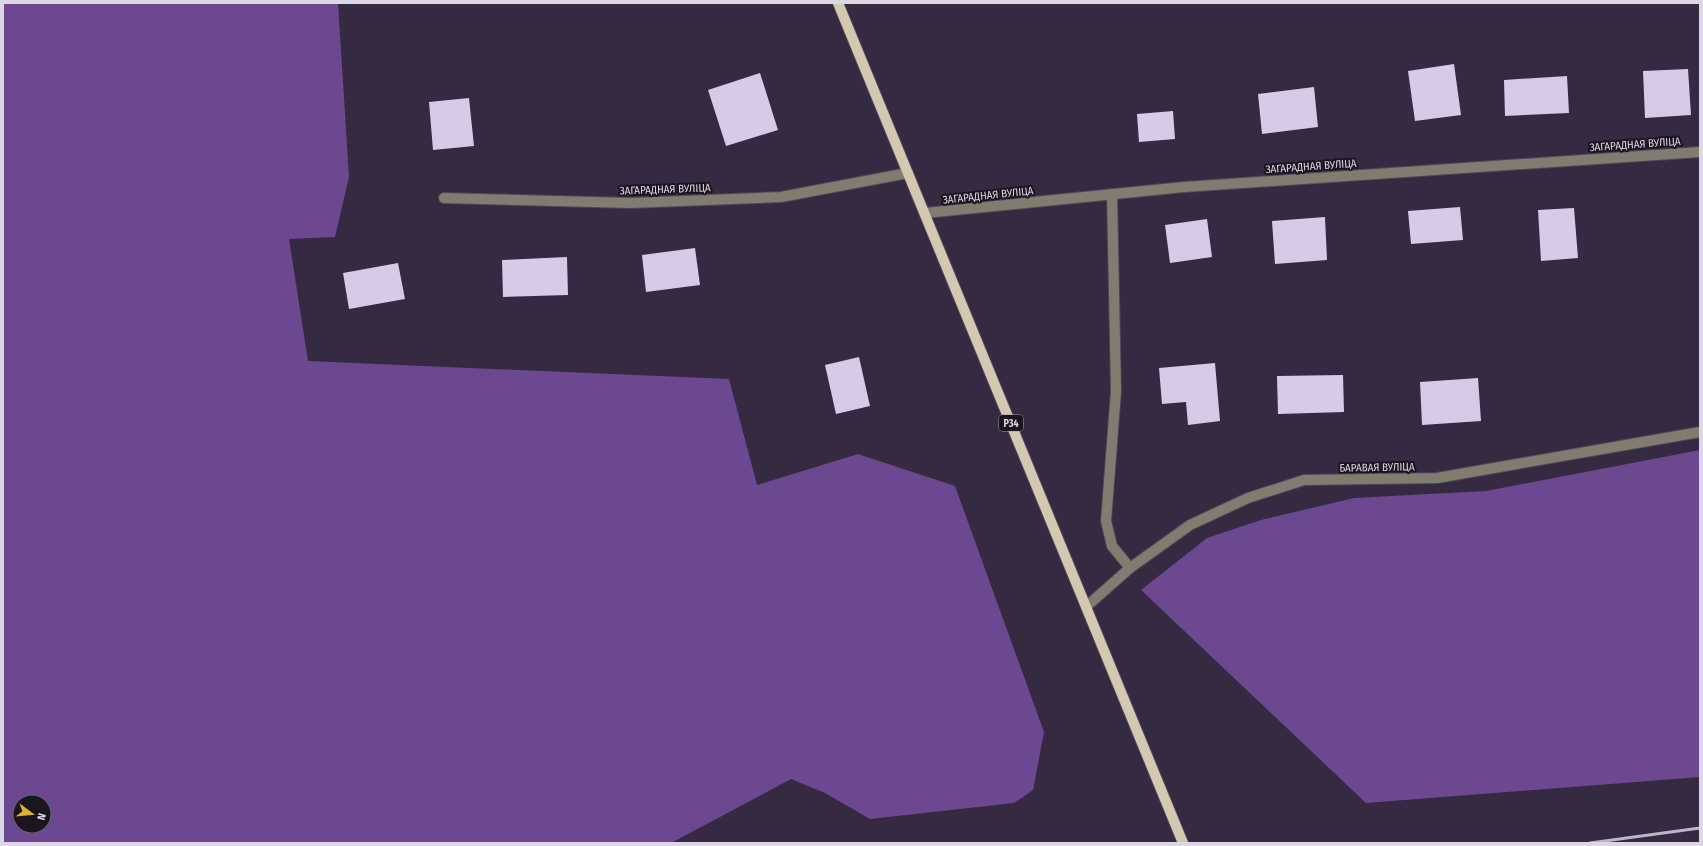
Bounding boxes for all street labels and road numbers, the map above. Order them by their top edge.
street label: ЗАГАРАДНАЯ ВУЛІЦА [1589,135,1681,154]
street label: ЗАГАРАДНАЯ ВУЛІЦА [1265,157,1357,176]
street label: ЗАГАРАДНАЯ ВУЛІЦА [619,181,711,198]
street label: ЗАГАРАДНАЯ ВУЛІЦА [942,184,1034,207]
road number: Р34 [999,415,1023,431]
street label: БАРАВАЯ ВУЛІЦА [1339,460,1415,475]

